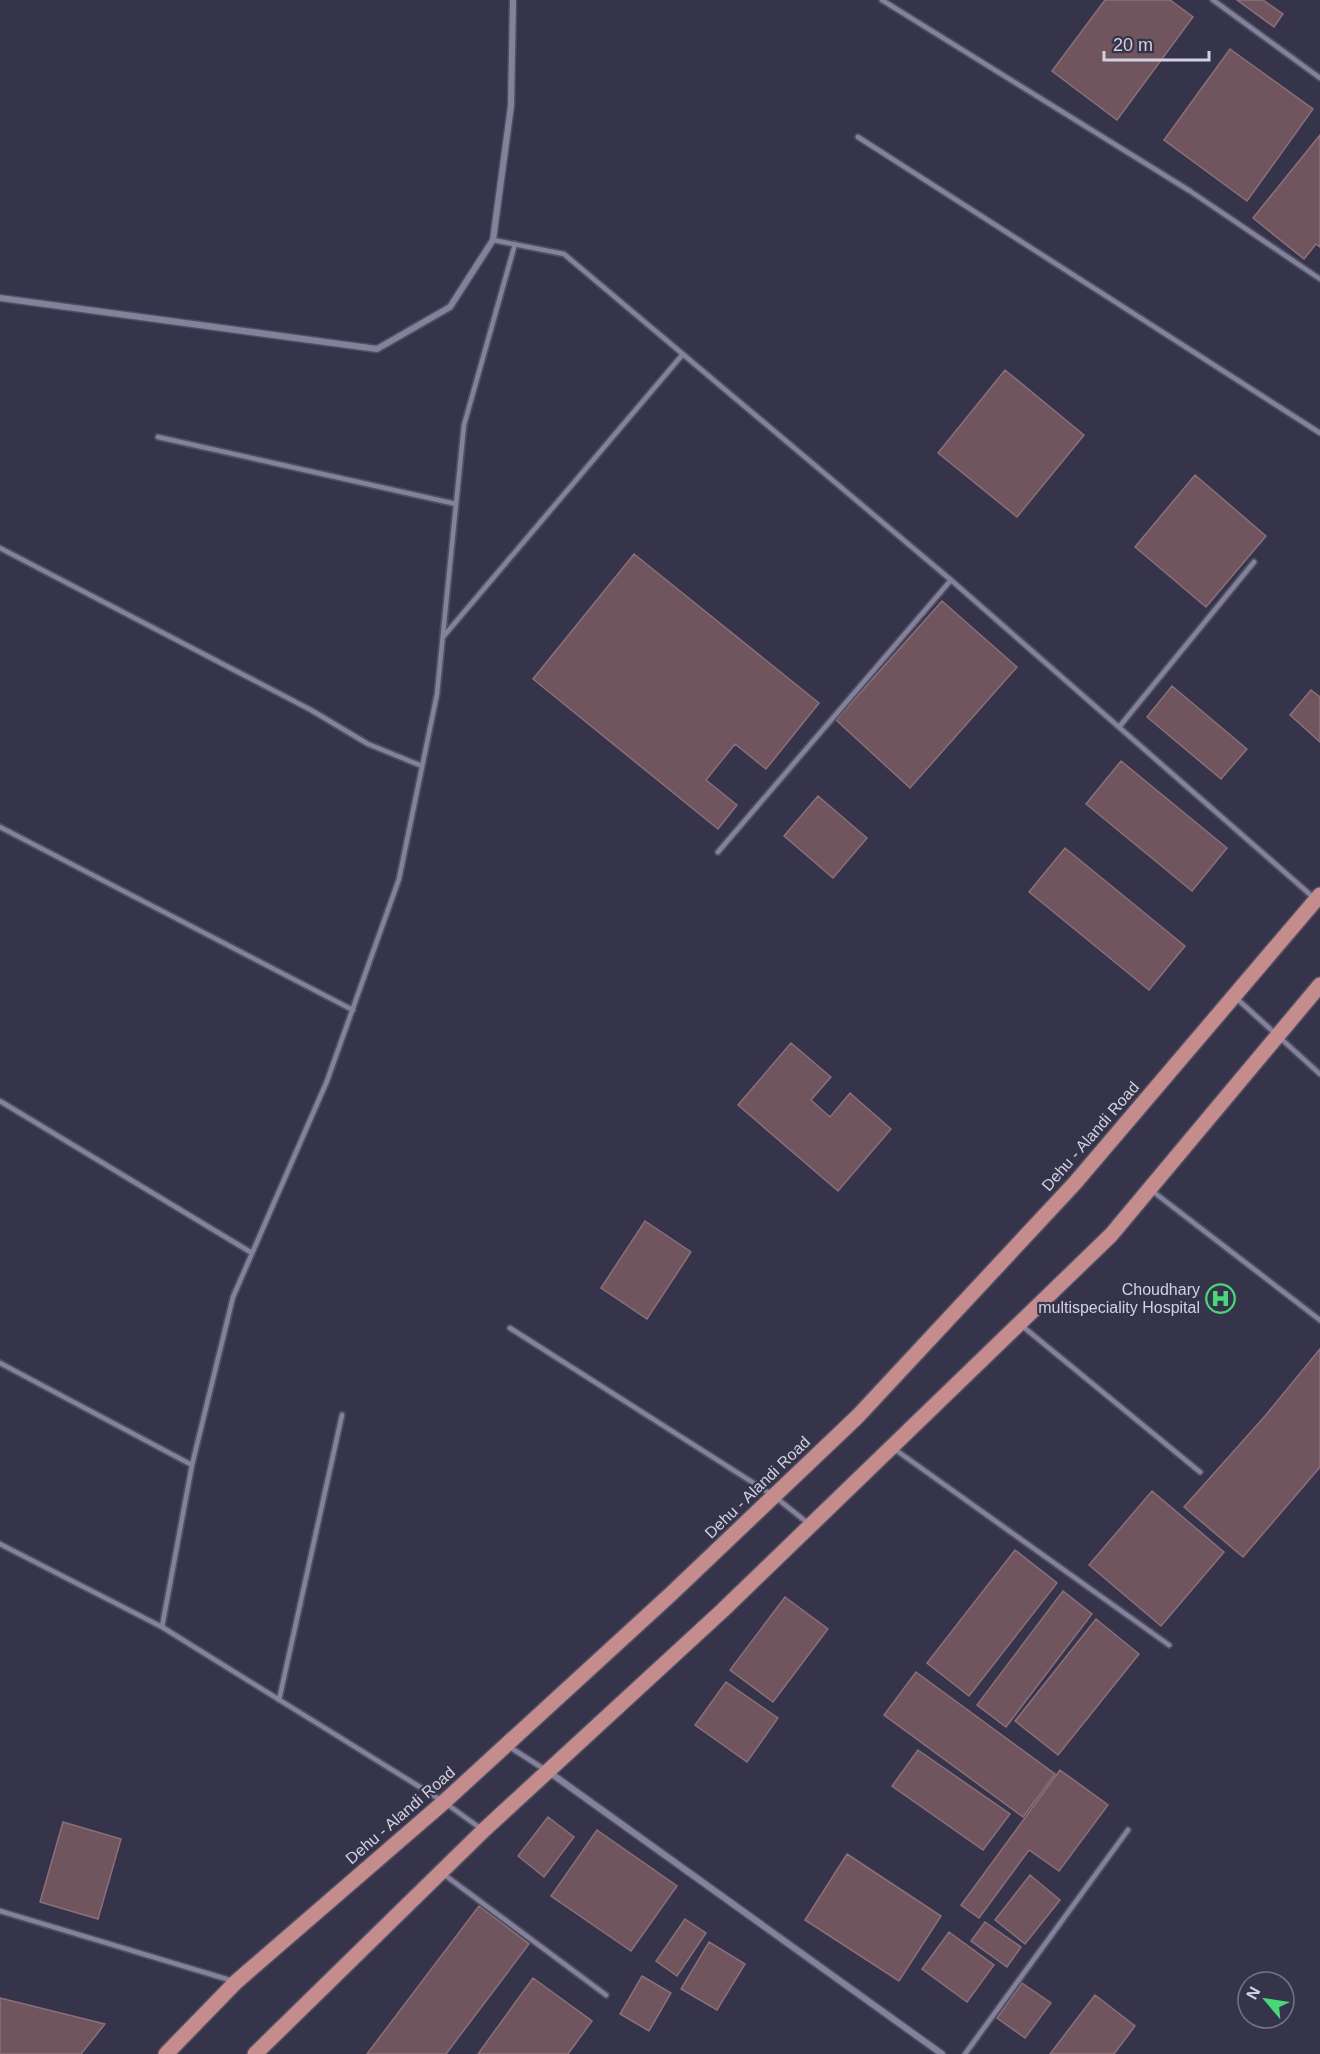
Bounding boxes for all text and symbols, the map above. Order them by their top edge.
scale bar [1104,24,1209,62]
text: 20 m [1113,35,1153,55]
street label: Dehu - Alandi Road [1038,1078,1142,1194]
place label: Choudhary multispeciality Hospital [1038,1281,1200,1316]
hospital icon: Choudhary multispeciality Hospital [1205,1282,1237,1314]
street label: Dehu - Alandi Road [702,1433,813,1542]
street label: Dehu - Alandi Road [342,1763,458,1867]
north arrow [1236,1970,1296,2030]
text: N [1243,1984,1264,2002]

